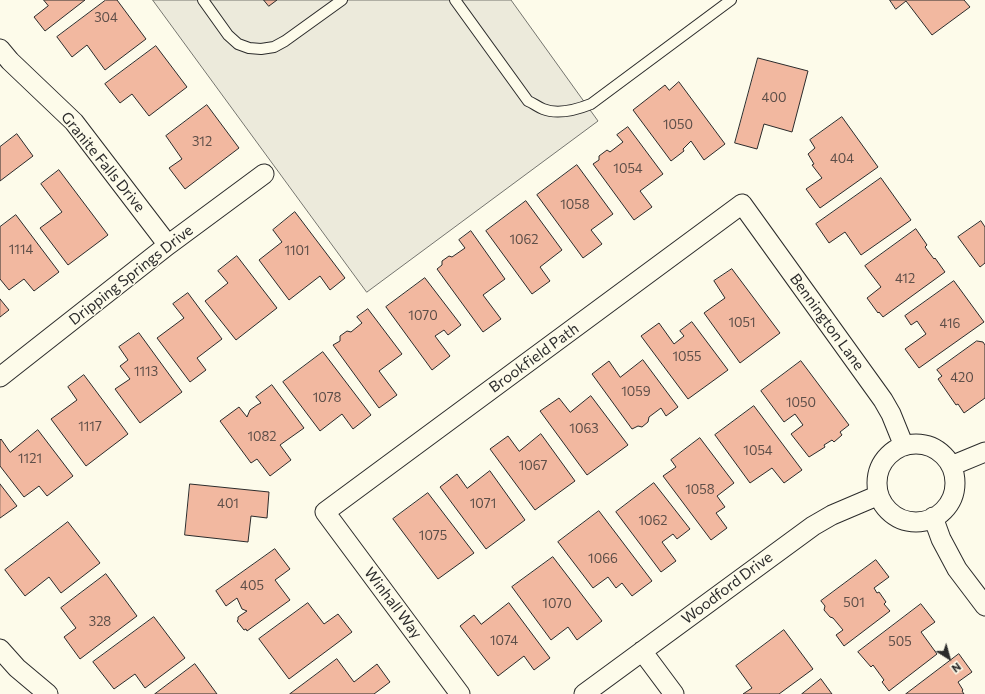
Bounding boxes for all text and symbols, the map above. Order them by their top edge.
house number: 304 [94,10,118,26]
house number: 400 [762,90,786,106]
street label: Granite Falls Drive [57,108,149,216]
house number: 1050 [663,117,693,133]
house number: 312 [192,134,212,150]
house number: 404 [830,151,854,167]
house number: 1054 [613,161,643,177]
house number: 1058 [560,197,590,213]
street label: Dripping Springs Drive [65,221,197,329]
house number: 1062 [509,232,539,248]
house number: 1114 [9,242,33,258]
house number: 1101 [284,243,310,259]
street label: Bennington Lane [786,270,868,374]
house number: 412 [895,271,915,287]
house number: 1070 [408,308,438,324]
house number: 1051 [728,315,756,331]
house number: 416 [940,316,960,332]
street label: Brookfield Path [486,319,582,397]
house number: 1055 [673,349,701,365]
house number: 1113 [134,364,158,380]
house number: 420 [950,370,974,386]
house number: 1059 [621,384,651,400]
house number: 1078 [313,390,341,406]
house number: 1050 [786,395,816,411]
house number: 1117 [78,419,102,435]
house number: 1063 [569,421,599,437]
house number: 1082 [247,429,277,445]
house number: 1054 [743,443,773,459]
house number: 1121 [18,451,42,467]
house number: 1067 [519,458,547,474]
house number: 1058 [685,482,715,498]
house number: 401 [217,496,239,512]
house number: 1071 [470,496,496,512]
house number: 1062 [638,513,668,529]
house number: 1075 [419,528,447,544]
street label: Woodford Drive [678,548,776,628]
house number: 1066 [588,551,618,567]
street label: Winhall Way [360,564,426,642]
house number: 405 [240,578,264,594]
house number: 501 [843,595,865,611]
house number: 1070 [542,596,572,612]
house number: 328 [89,614,111,630]
house number: 1074 [490,633,518,649]
house number: 505 [888,634,912,650]
north arrow [929,638,969,678]
text: N [949,660,964,676]

